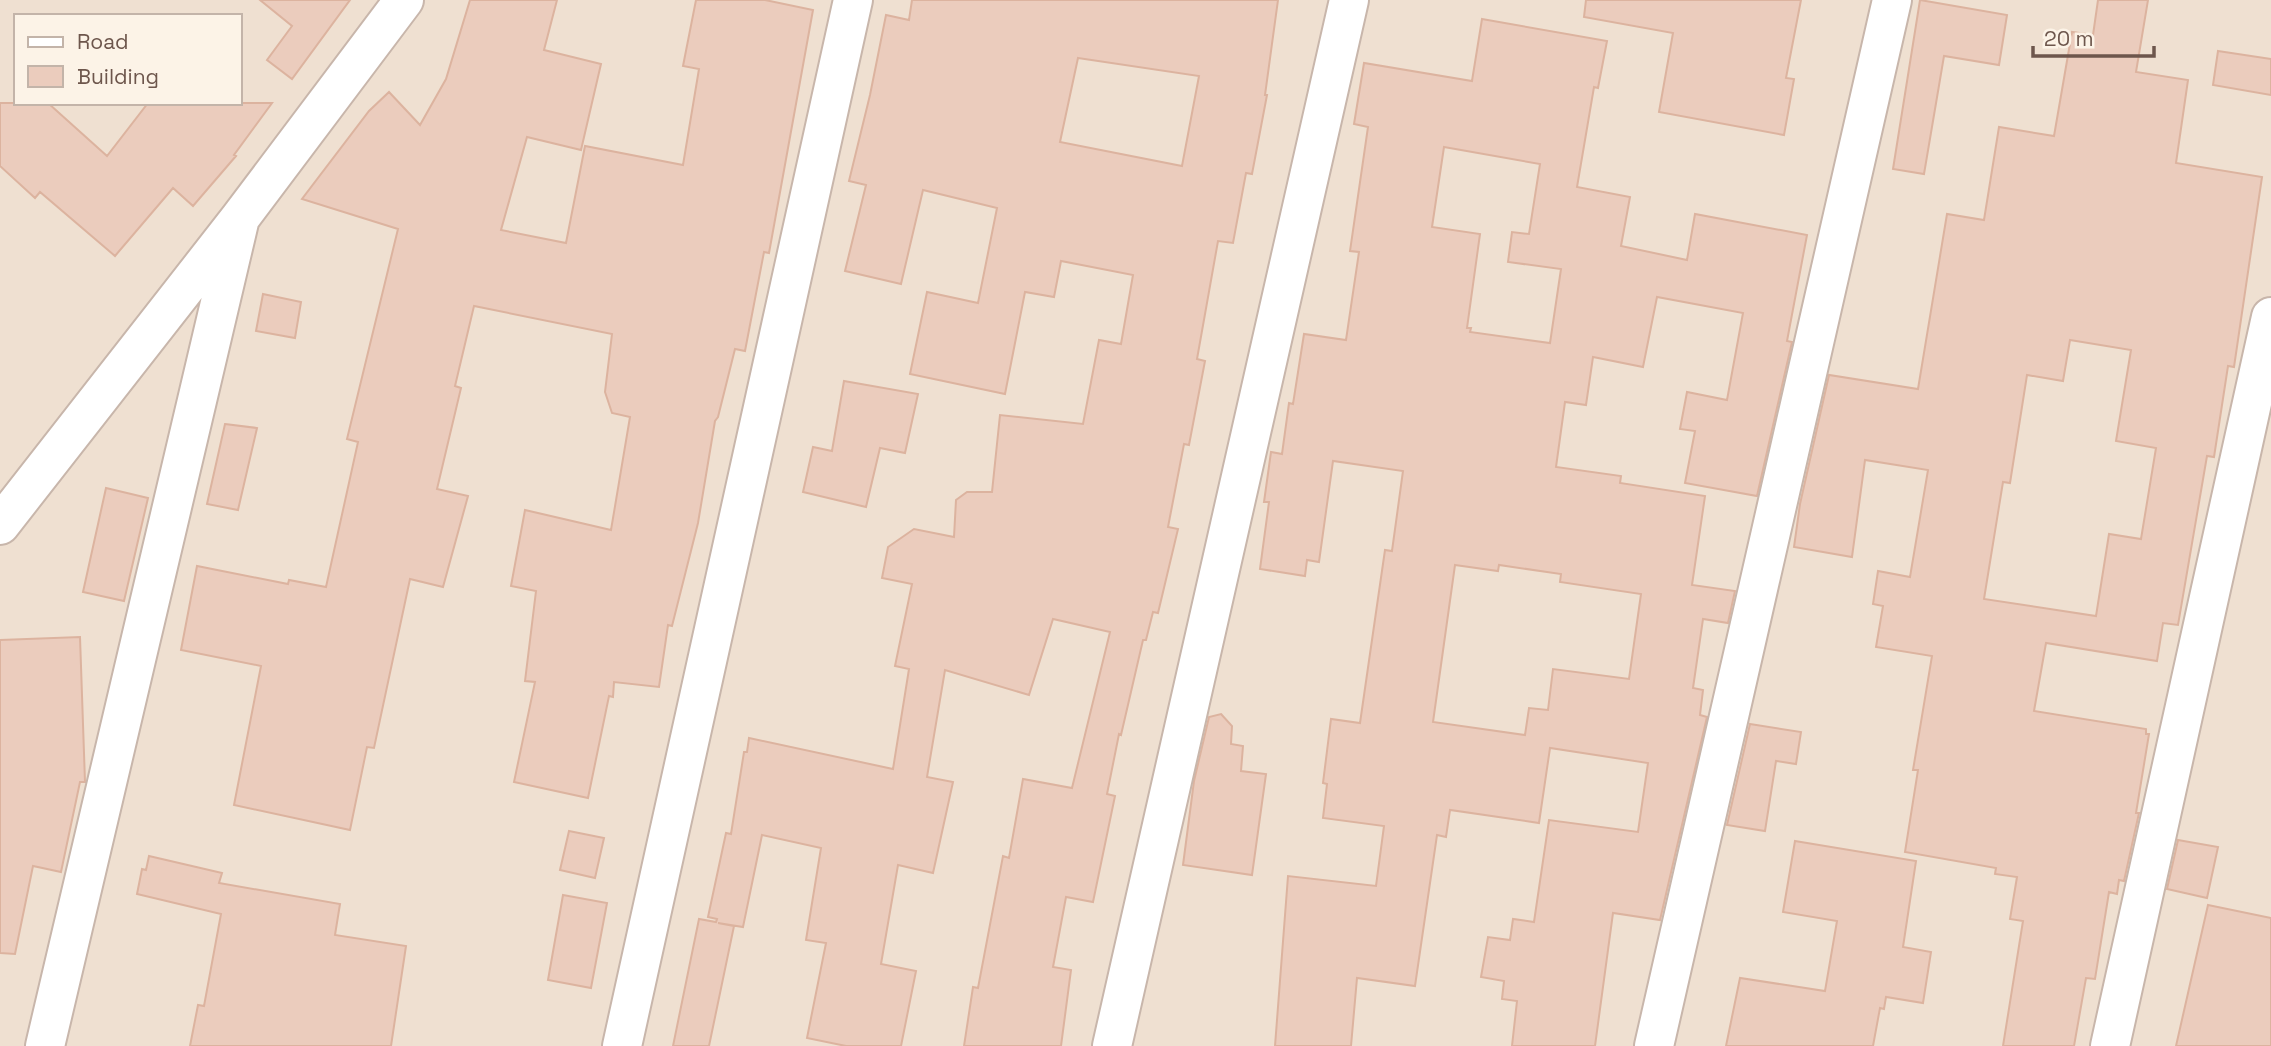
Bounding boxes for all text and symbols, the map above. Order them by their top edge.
legend [14,14,242,105]
scale bar [2033,14,2154,58]
text: 20 m [2044,25,2094,52]
text: Road [77,28,129,55]
text: Building [77,63,159,90]

